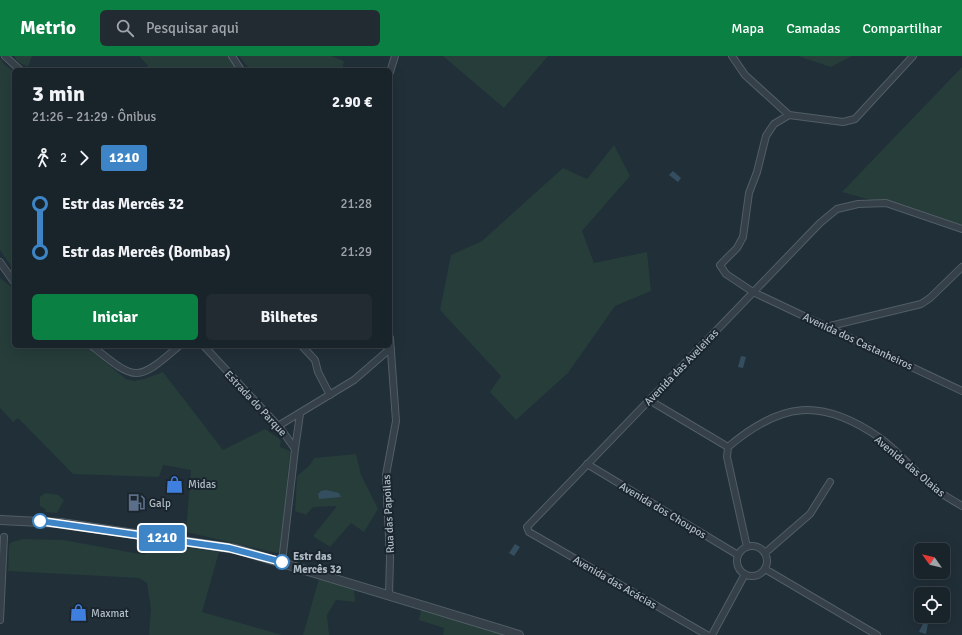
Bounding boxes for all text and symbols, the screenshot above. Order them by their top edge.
search box [100,10,380,46]
text: Metrio [20,16,76,40]
icon: search [114,17,136,39]
text: Pesquisar aqui [146,19,239,37]
text: Mapa [731,20,764,37]
text: Camadas [786,20,840,37]
text: Compartilhar [862,20,942,37]
text: 3 min [32,80,85,107]
text: 2.90 € [332,93,372,111]
text: 21:26 – 21:29 · Ônibus [32,109,156,125]
icon: walk [32,147,54,169]
icon: forward [73,147,95,169]
text: 1210 [109,149,139,166]
text: 2 [60,150,67,166]
text: Estr das Mercês 32 [62,195,184,213]
text: 21:28 [340,196,372,212]
text: Estr das Mercês (Bombas) [62,243,231,261]
text: 21:29 [340,244,372,260]
button: Iniciar [32,294,198,340]
button: Bilhetes [206,294,372,340]
street label: Avenida dos Castanheiros [801,310,915,373]
street label: Avenida das Aveleiras [642,326,721,408]
street label: Estrada do Parque [222,368,289,439]
street label: Avenida das Olaias [872,433,948,500]
shop icon: Midas [165,474,185,494]
street label: Rua das Papoilas [380,474,397,554]
place label: Midas [188,478,216,491]
street label: Avenida dos Choupos [617,479,709,542]
fuel station icon: Galp [126,493,146,513]
place label: Galp [149,497,171,510]
unlabelled marker [32,513,48,529]
line badge: 1210 [134,525,190,551]
text: 1210 [147,529,177,546]
north arrow [914,543,950,579]
map controls [914,543,950,623]
place label: Estr das Mercês 32 [293,550,342,576]
street label: Avenida das Acácias [571,553,659,612]
marker: Estr das Mercês 32 [274,554,290,570]
button: locate [914,587,950,623]
shop icon: Maxmat [68,603,88,623]
place label: Maxmat [91,607,129,620]

